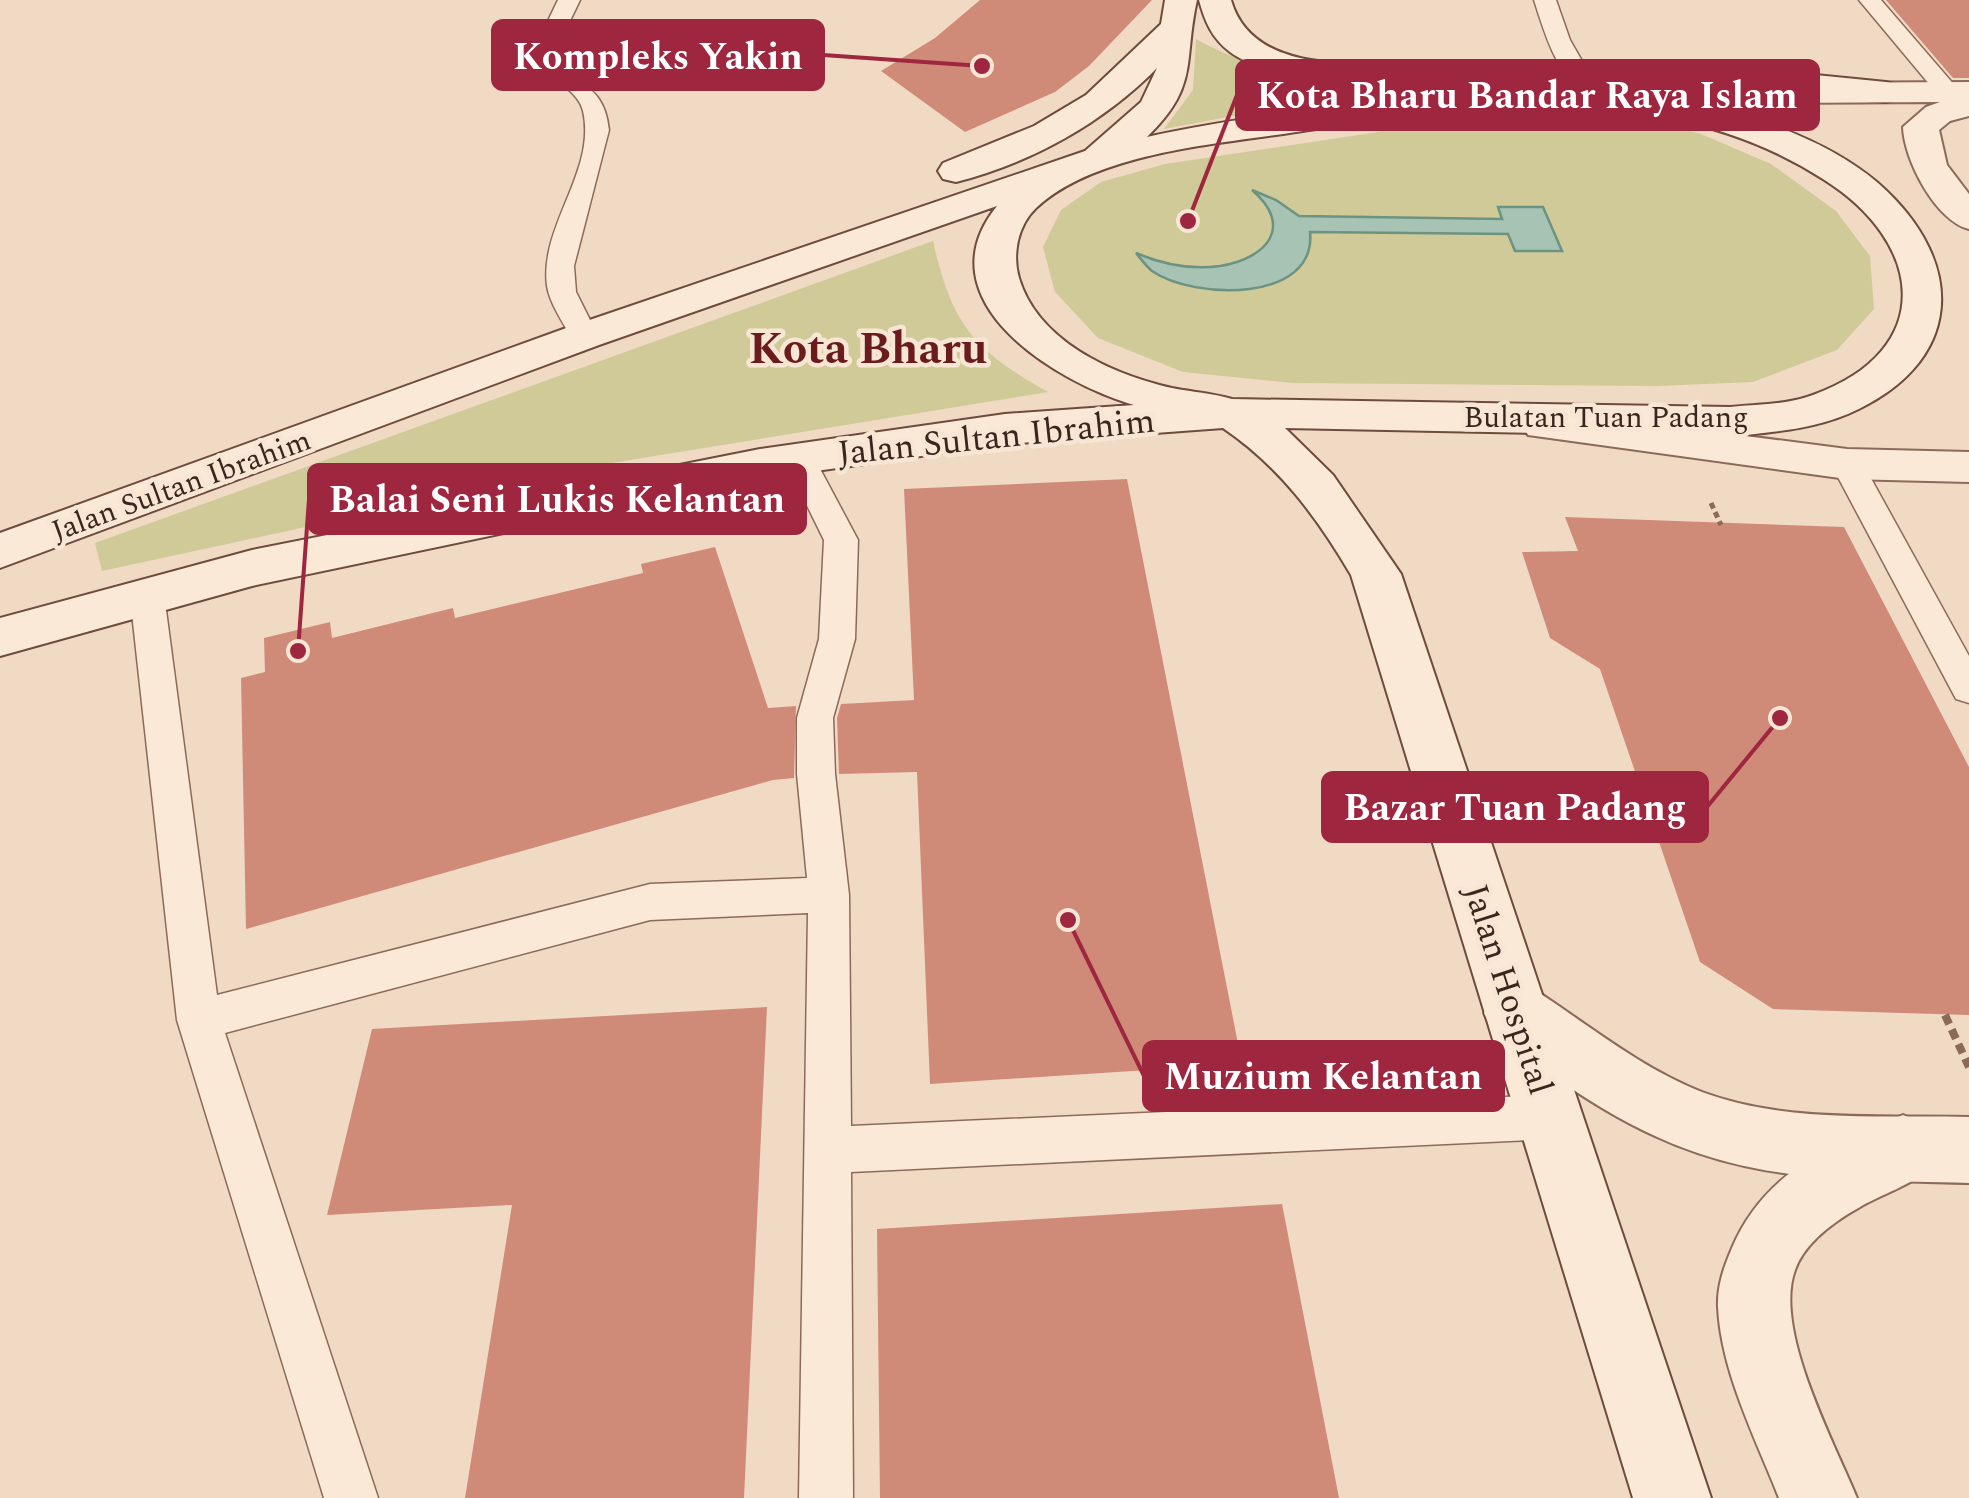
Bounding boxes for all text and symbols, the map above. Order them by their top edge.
callout: Kompleks Yakin [493,21,823,89]
text: Kompleks Yakin [513,29,803,87]
callout: Kota Bharu Bandar Raya Islam [1237,61,1818,129]
text: Kota Bharu Bandar Raya Islam [1256,68,1798,126]
district label: Kota Bharu [749,315,987,384]
street label: Jalan Sultan Ibrahim [835,394,1157,481]
street label: Bulatan Tuan Padang [1463,395,1749,441]
street label: Jalan Sultan Ibrahim [45,418,318,554]
callout: Balai Seni Lukis Kelantan [309,465,805,533]
text: Balai Seni Lukis Kelantan [329,472,785,530]
callout: Bazar Tuan Padang [1323,773,1707,841]
text: Bazar Tuan Padang [1343,780,1687,838]
street label: Jalan Hospital [1449,877,1567,1102]
callout: Muzium Kelantan [1144,1042,1503,1110]
text: Muzium Kelantan [1164,1049,1482,1107]

